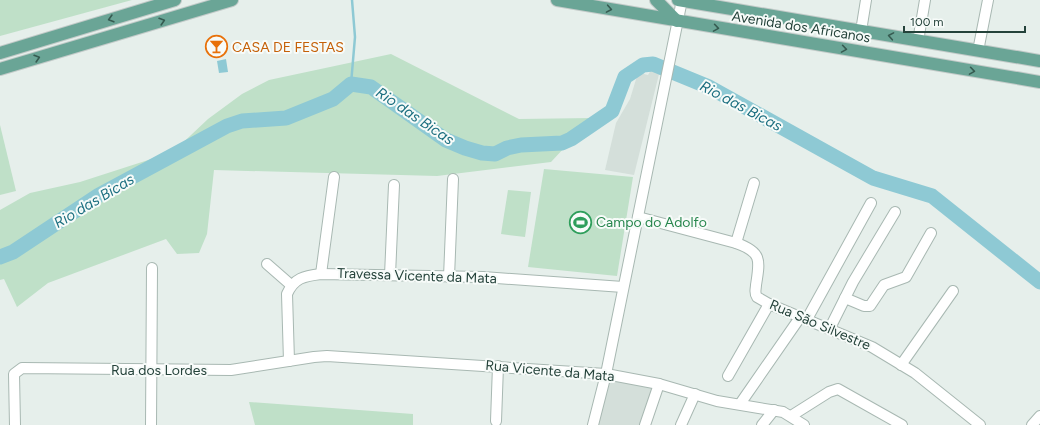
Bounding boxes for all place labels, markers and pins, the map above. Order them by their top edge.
bar icon: CASA DE FESTAS [203,34,229,60]
place label: CASA DE FESTAS [232,39,344,56]
sports icon: Campo do Adolfo [567,209,593,235]
place label: Campo do Adolfo [596,214,707,231]

